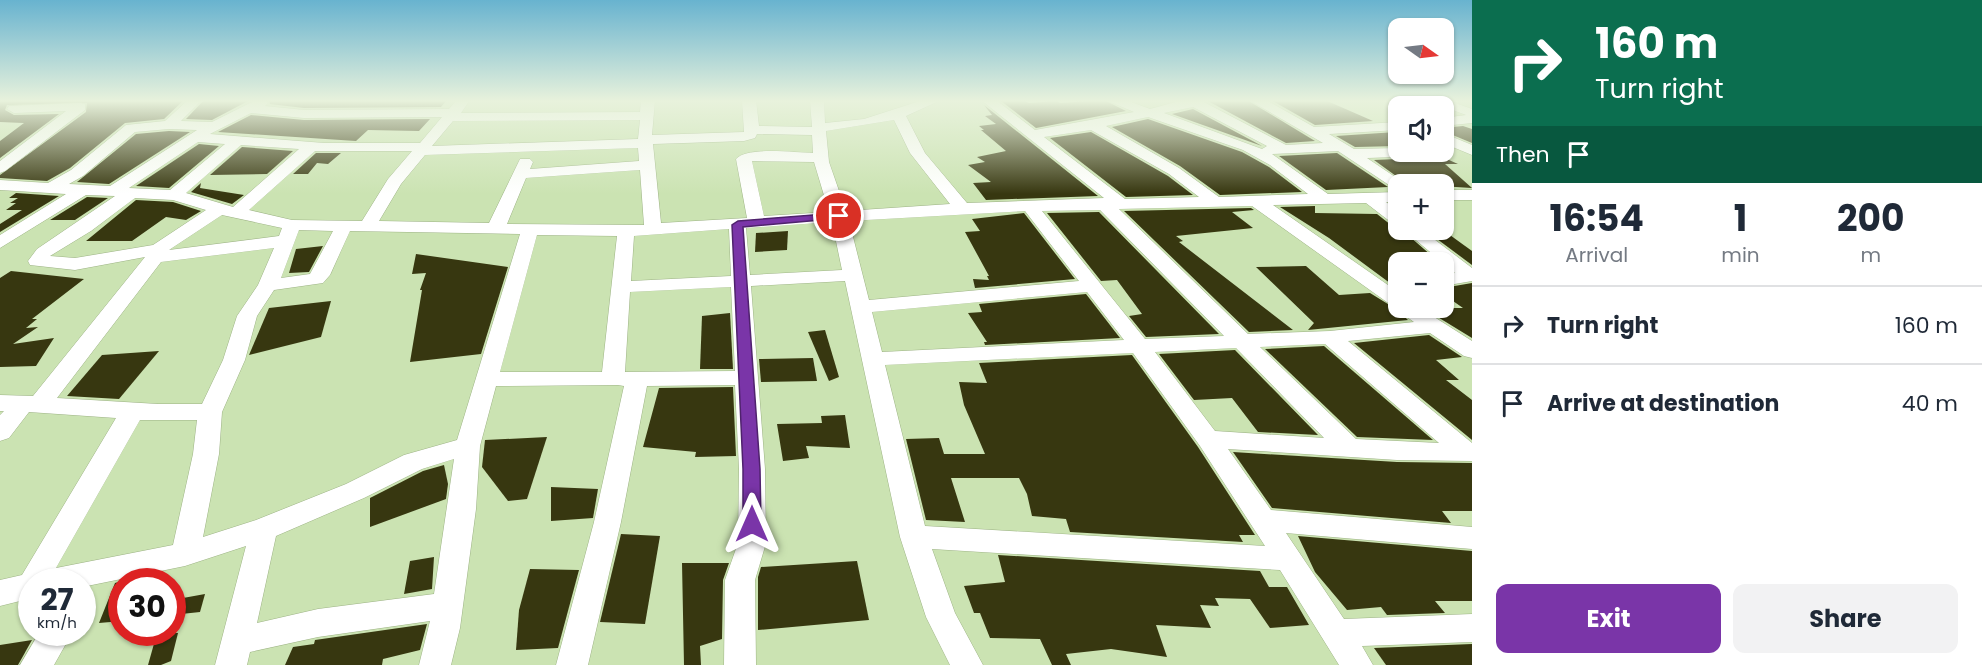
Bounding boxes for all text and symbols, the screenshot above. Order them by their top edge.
text: 160 m [1595,14,1718,73]
north arrow [1388,18,1454,84]
map controls [1388,18,1454,318]
icon: right [1496,24,1574,102]
text: Turn right [1595,70,1724,107]
button: sound [1388,96,1454,162]
icon: arrive [1562,138,1595,171]
text: Then [1496,139,1550,170]
button: + [1388,174,1454,240]
pin [813,190,864,241]
text: 16:54 [1549,193,1644,244]
text: 1 [1734,193,1747,244]
text: 200 [1837,193,1905,244]
icon: arrive [822,199,855,232]
text: Arrival [1565,241,1628,269]
text: min [1721,241,1760,269]
text: m [1861,241,1881,269]
button: − [1388,252,1454,318]
icon: right [1496,309,1529,342]
text: Turn right [1547,310,1658,341]
text: 160 m [1895,310,1958,341]
icon: arrive [1496,387,1529,420]
text: Arrive at destination [1547,388,1779,419]
text: 40 m [1902,388,1958,419]
position arrow [720,492,784,556]
speed limit sign: 30 [108,568,186,646]
text: 27 [40,578,74,621]
button: Exit [1496,584,1721,653]
button: Share [1733,584,1958,653]
text: km/h [37,612,77,633]

